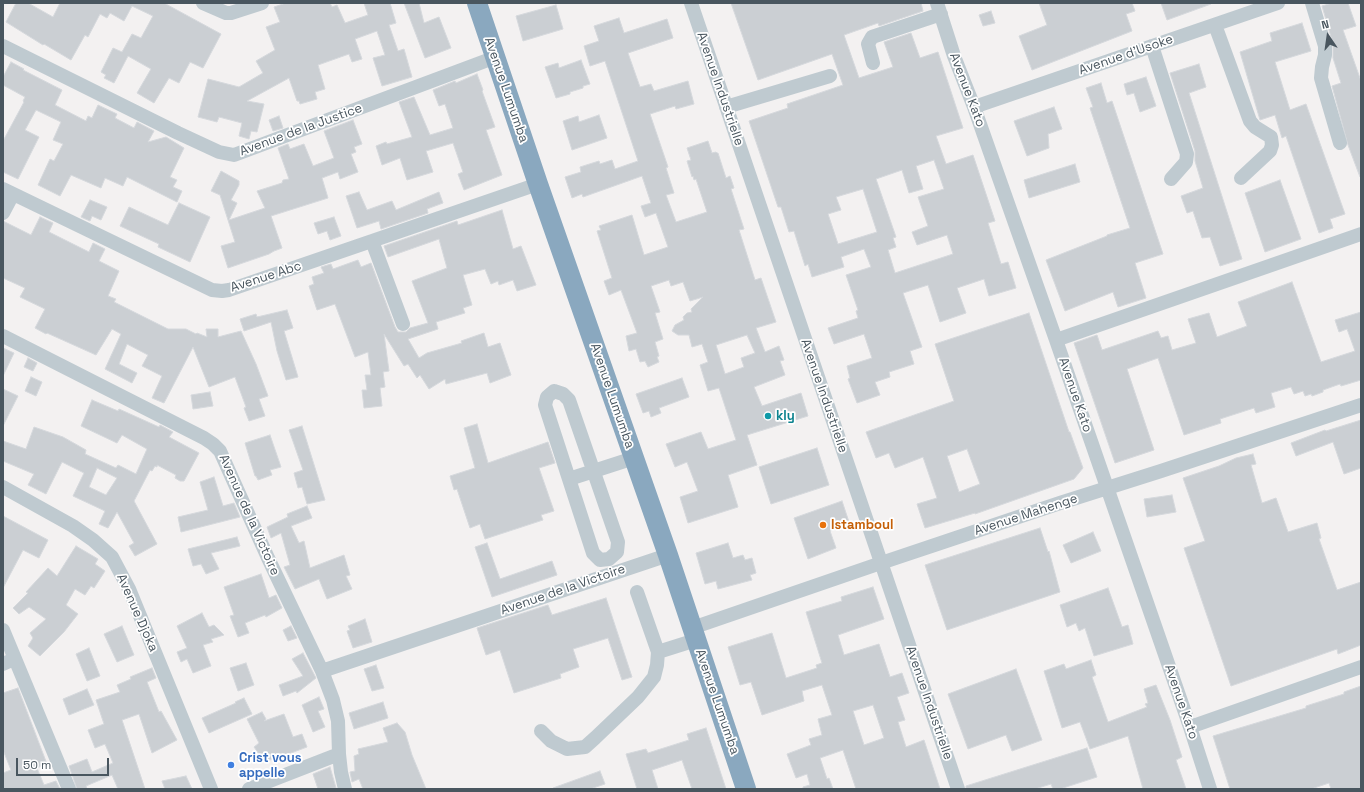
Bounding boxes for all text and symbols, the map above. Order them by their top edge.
north arrow [1308,16,1348,56]
text: N [1320,17,1330,32]
street label: Avenue Industrielle [693,30,747,148]
street label: Avenue d'Usoke [1077,32,1175,78]
street label: Avenue Lumumba [481,35,531,145]
street label: Avenue Kato [946,51,988,129]
street label: Avenue de la Justice [238,101,364,159]
street label: Avenue Abc [229,258,303,296]
street label: Avenue Industrielle [797,337,851,455]
street label: Avenue Lumumba [587,341,637,451]
street label: Avenue Kato [1055,356,1095,434]
place label: kly [776,408,795,424]
marker: kly [763,411,773,421]
street label: Avenue de la Victoire [215,452,283,578]
street label: Avenue Mahenge [972,491,1080,539]
place label: Istamboul [831,517,893,533]
marker: Istamboul [818,520,828,530]
street label: Avenue de la Victoire [499,561,627,619]
street label: Avenue Djoka [113,572,161,654]
street label: Avenue Industrielle [902,644,956,762]
street label: Avenue Lumumba [692,647,742,757]
street label: Avenue Kato [1161,663,1201,741]
scale bar [18,750,111,776]
place label: Crist vous appelle [239,750,302,781]
text: 50 m [23,757,51,773]
marker: Crist vous appelle [226,760,236,770]

